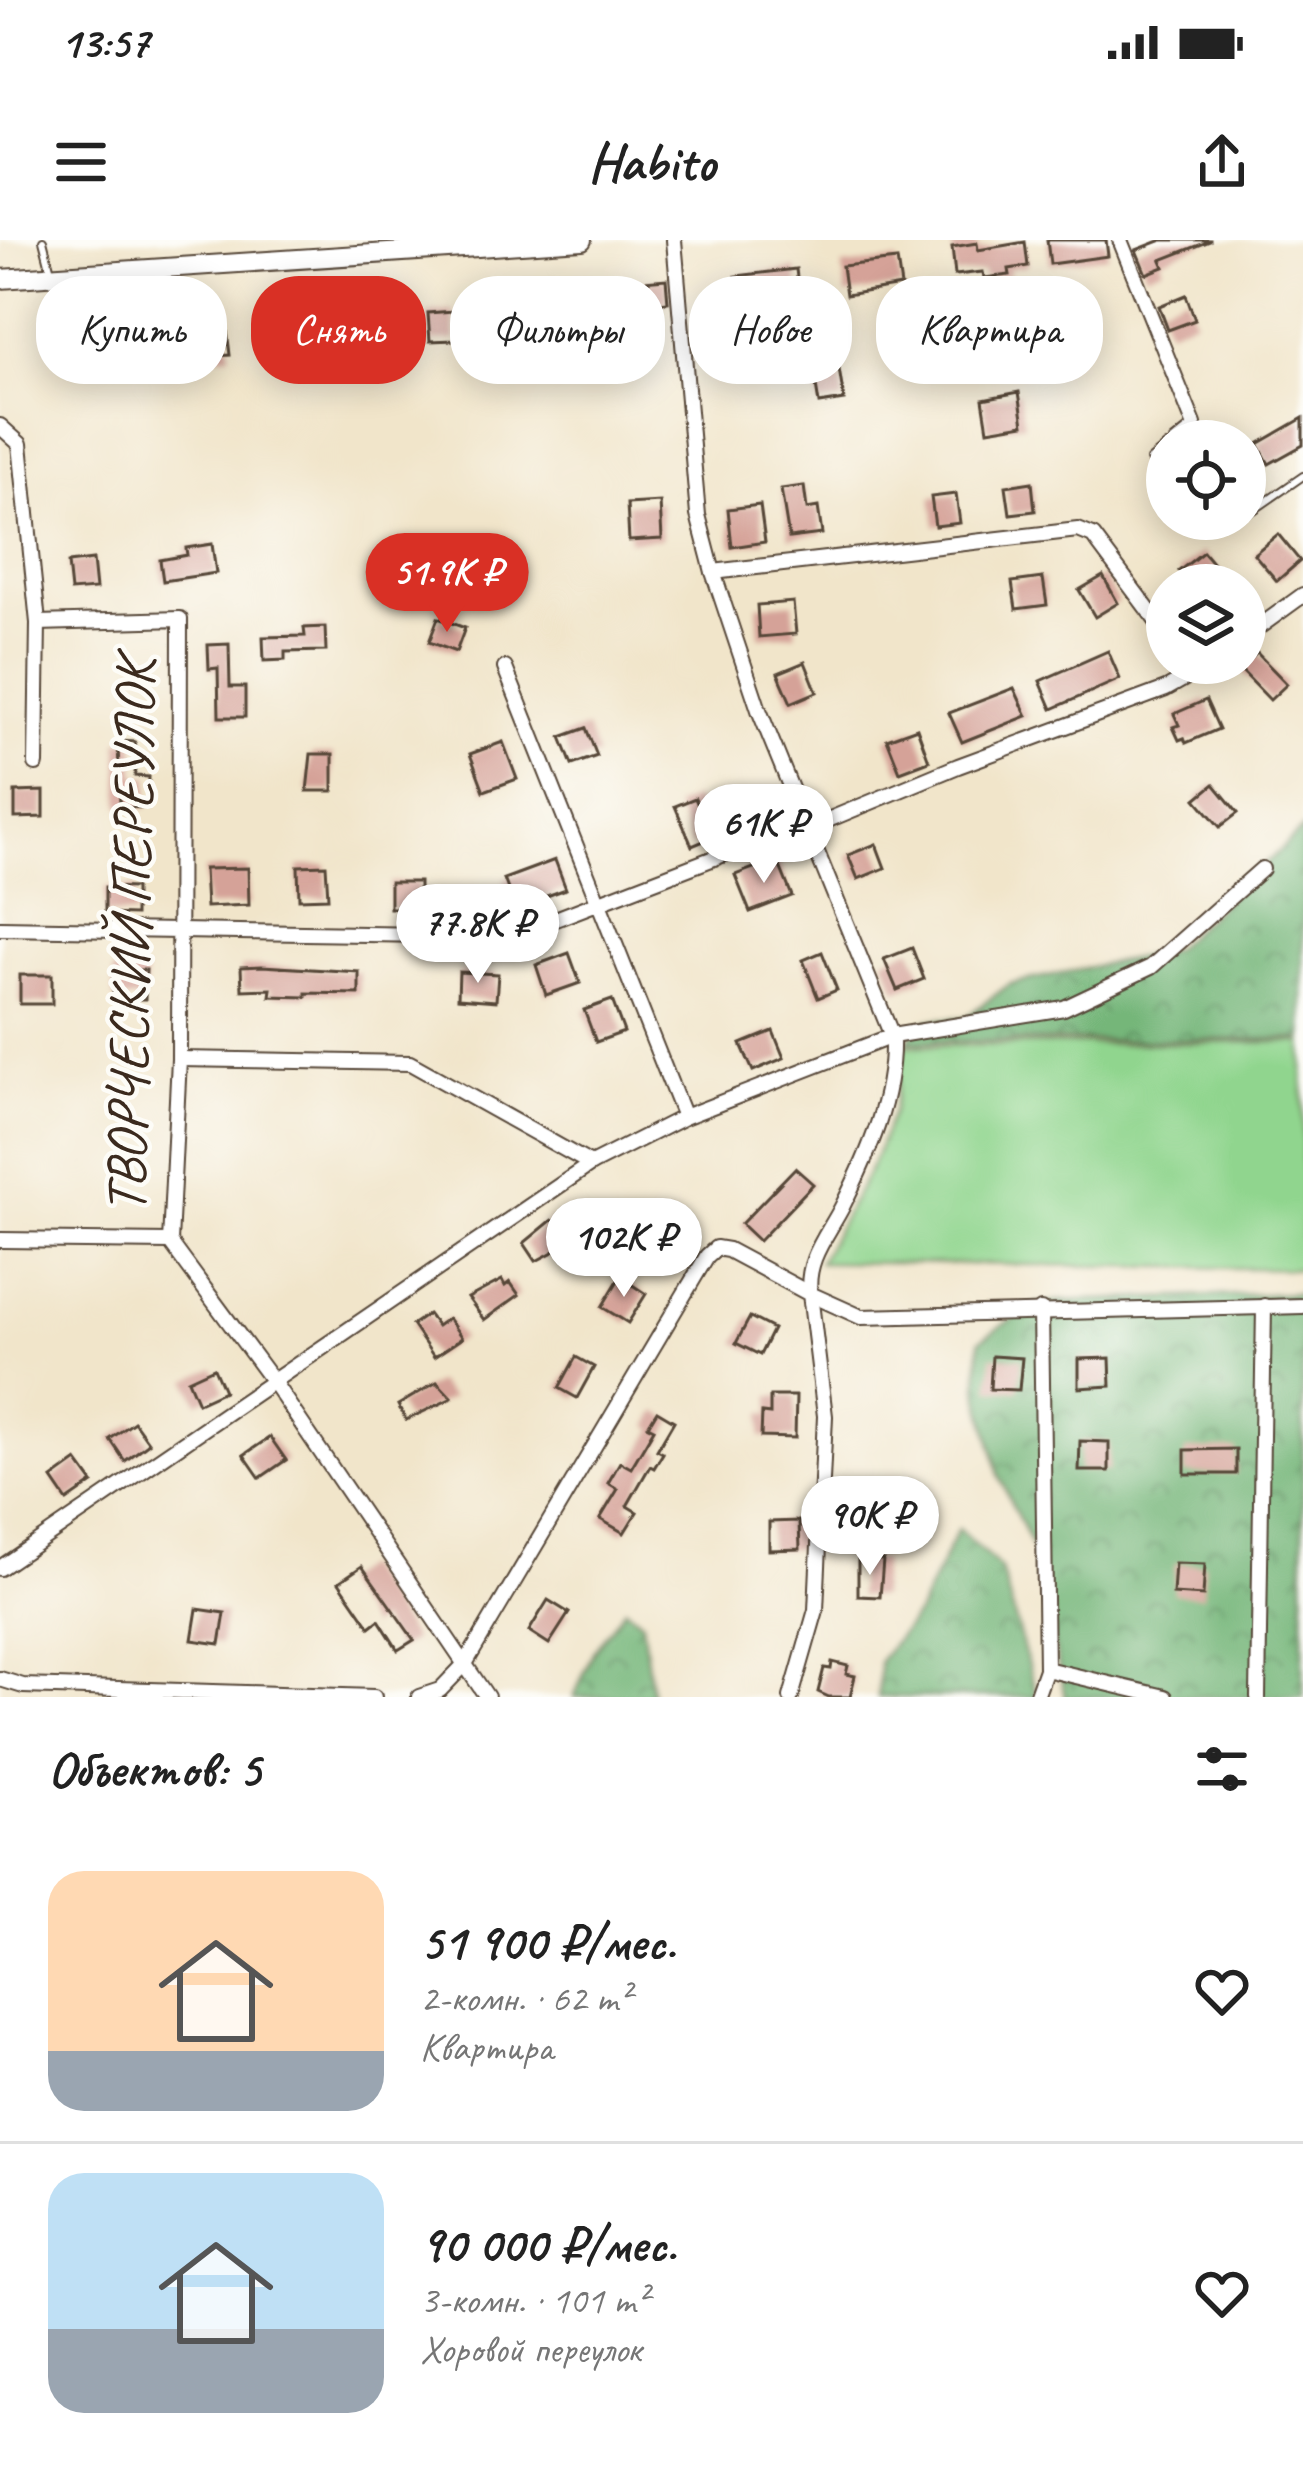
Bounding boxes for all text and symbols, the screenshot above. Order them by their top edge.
text: 13:57 [60,14,149,71]
text: Habito [588,128,715,196]
icon: menu [48,129,114,195]
icon: share [1189,129,1255,195]
chip: Купить [36,276,227,384]
chip: Снять [251,276,426,384]
chip: Фильтры [450,276,665,384]
chip: Новое [689,276,852,384]
chip: Квартира [876,276,1103,384]
map controls [1146,420,1266,684]
button: locate [1146,420,1266,540]
pin: 51.9K ₽ [336,533,558,635]
text: 51.9K ₽ [393,547,501,596]
button: layers [1146,564,1266,684]
street label: ТВОРЧЕСКИЙ ПЕРЕУЛОК [89,647,171,1214]
pin: 61K ₽ [680,784,848,886]
text: 61K ₽ [721,798,807,847]
pin: 77.8K ₽ [367,884,589,986]
text: 77.8K ₽ [423,898,533,947]
pin: 102K ₽ [526,1198,722,1300]
text: 102K ₽ [573,1212,675,1261]
pin: 90K ₽ [786,1476,954,1578]
text: 90K ₽ [828,1490,912,1539]
icon: filters [1189,1736,1255,1802]
text: Объектов: 5 [48,1737,260,1801]
text: 51 900 ₽/мес. [420,1910,675,1974]
icon: home [144,1919,288,2063]
icon: heart [1189,1958,1255,2024]
text: 2-комн. · 62 m² [420,1974,630,2023]
text: Квартира [420,2023,553,2072]
text: 90 000 ₽/мес. [420,2212,676,2276]
icon: home [144,2221,288,2365]
icon: heart [1189,2260,1255,2326]
text: 3-комн. · 101 m² [420,2276,648,2325]
text: Хоровой переулок [420,2325,641,2374]

